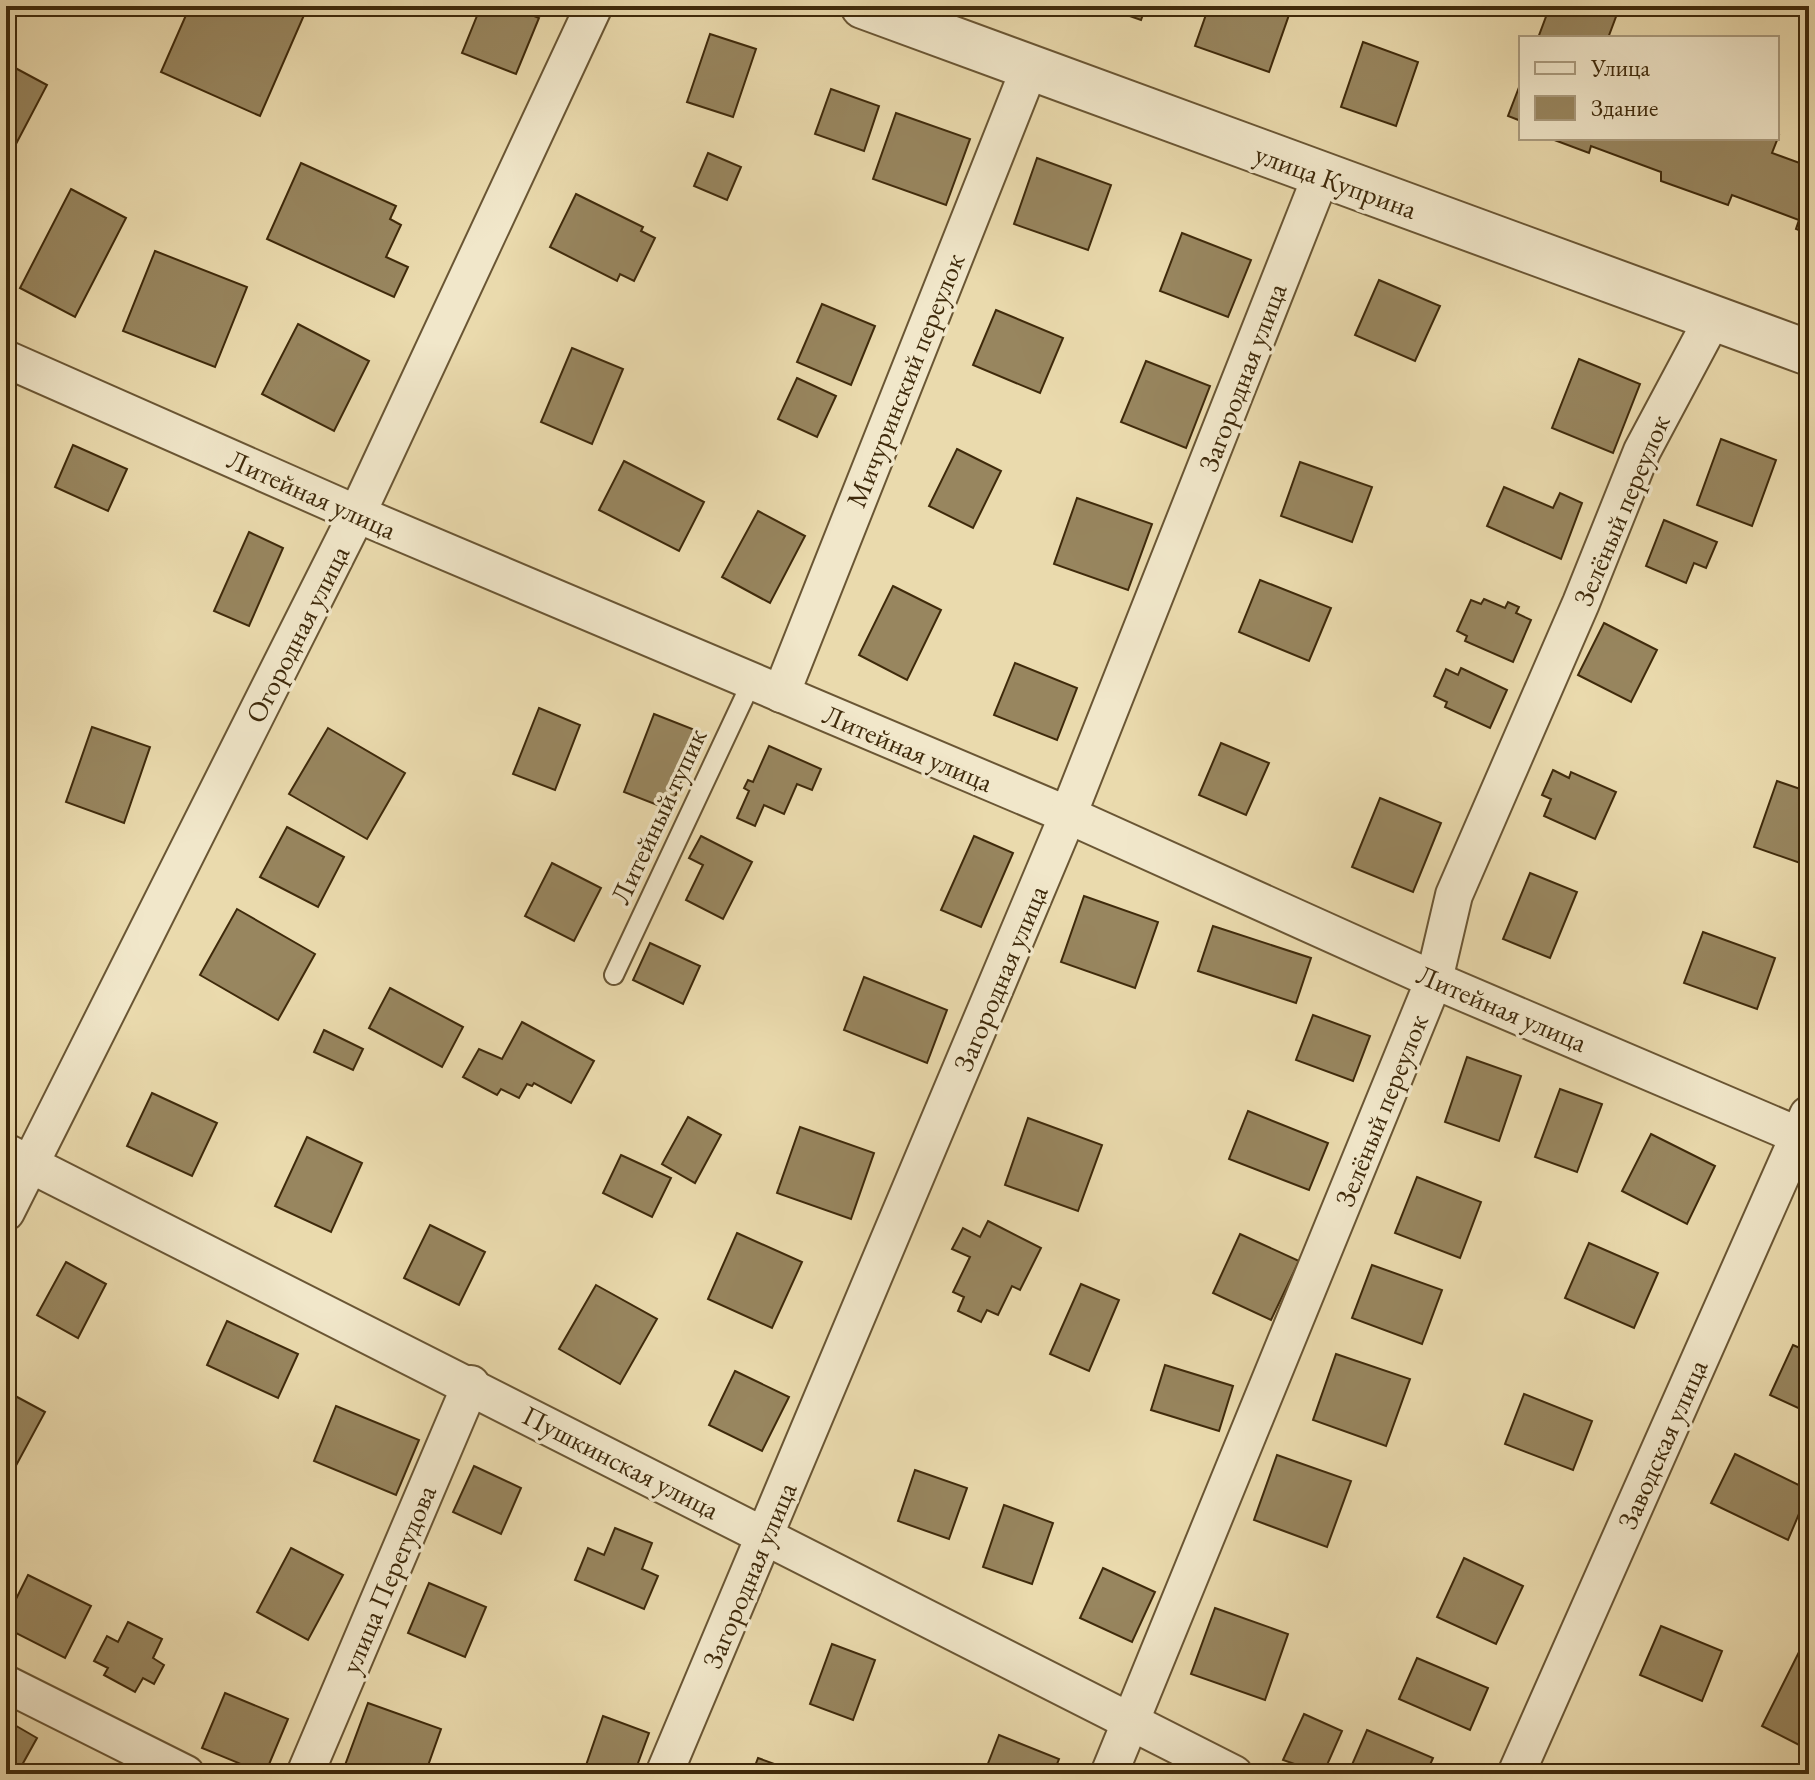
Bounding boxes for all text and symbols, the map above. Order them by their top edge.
legend [1519,36,1779,140]
text: Улица [1590,52,1650,83]
text: Здание [1591,92,1658,123]
street label: улица Куприна [1250,135,1423,227]
street label: Мичуринский переулок [838,248,972,512]
street label: Загородная улица [1190,277,1295,476]
street label: Зелёный переулок [1564,409,1678,611]
street label: Литейная улица [222,441,403,548]
street label: Огородная улица [237,538,358,729]
street label: Литейная улица [818,696,999,800]
street label: Литейный тупик [602,722,714,910]
street label: Загородная улица [945,879,1056,1077]
street label: Литейная улица [1412,956,1593,1060]
street label: Зелёный переулок [1326,1008,1436,1212]
street label: Заводская улица [1609,1353,1716,1534]
street label: Пушкинская улица [517,1397,726,1527]
street label: Загородная улица [694,1476,805,1674]
street label: улица Перегудова [332,1478,444,1679]

